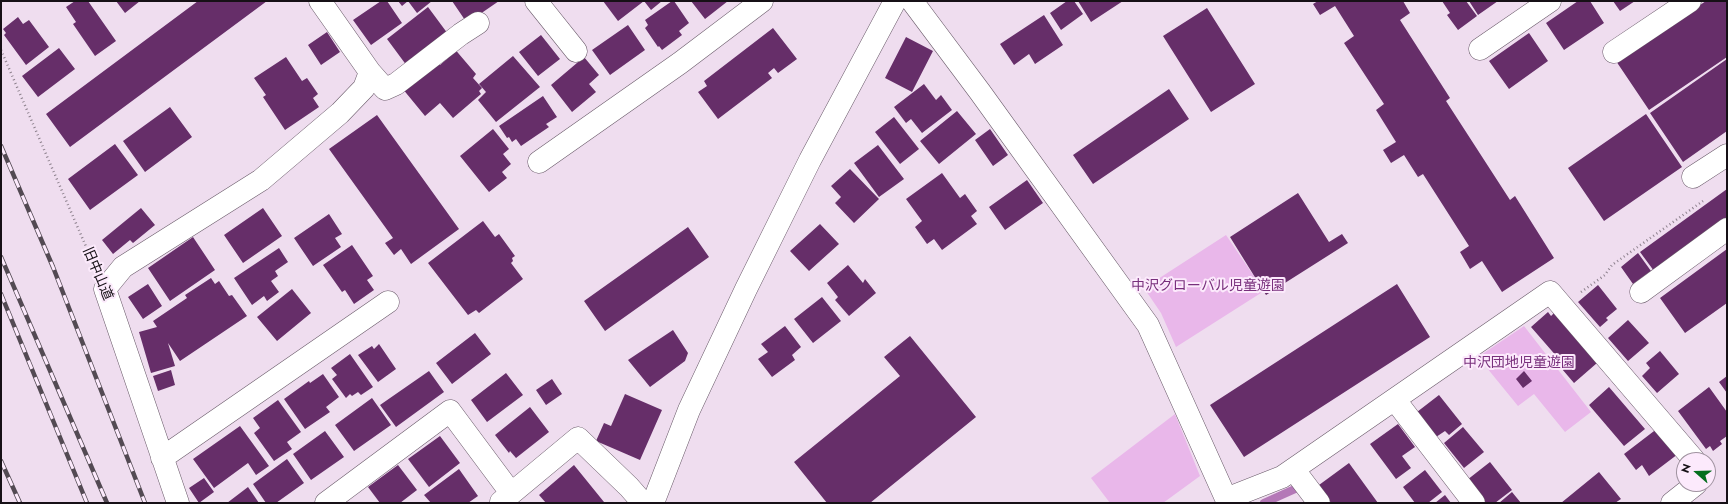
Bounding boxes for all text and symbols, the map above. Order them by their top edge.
street label: 旧中山道 [78,245,116,303]
park label: 中沢グローバル児童遊園 [1131,279,1285,295]
park label: 中沢団地児童遊園 [1463,356,1575,372]
north arrow [1676,452,1716,492]
text: N [1677,461,1695,475]

